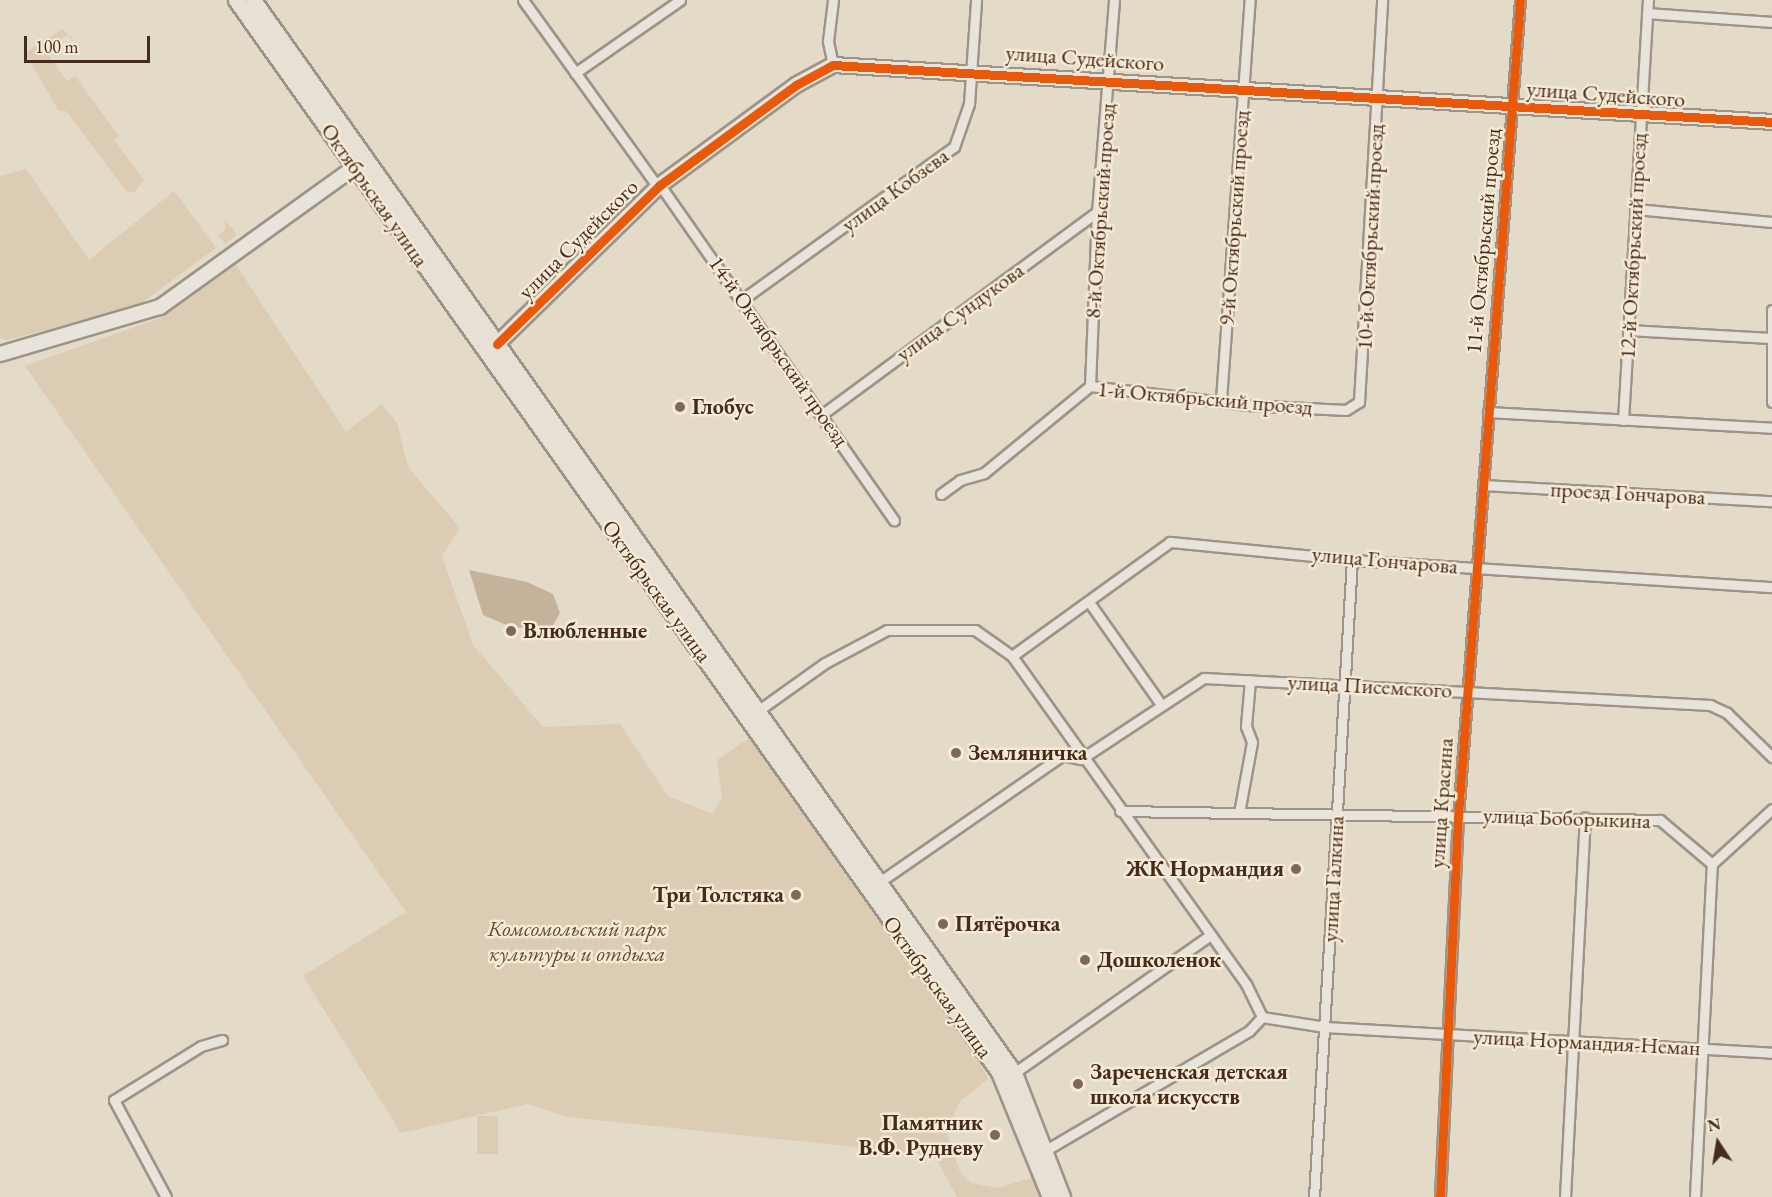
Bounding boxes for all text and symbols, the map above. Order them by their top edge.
scale bar [27,24,153,62]
text: 100 m [35,35,79,58]
street label: улица Судейского [1005,39,1165,77]
street label: улица Судейского [1526,75,1686,113]
street label: 8-й Октябрьский проезд [1079,102,1121,320]
street label: 9-й Октябрьский проезд [1213,109,1255,327]
street label: Октябрьская улица [316,118,434,272]
street label: 10-й Октябрьский проезд [1351,123,1389,351]
street label: 11-й Октябрьский проезд [1460,127,1506,355]
street label: 12-й Октябрьский проезд [1614,132,1652,360]
street label: улица Кобзева [836,142,954,238]
street label: улица Судейского [512,173,644,305]
street label: 14-й Октябрьский проезд [703,251,855,451]
street label: улица Сундукова [891,257,1029,367]
street label: 1-й Октябрьский проезд [1096,375,1314,421]
place label: Глобус [692,394,754,420]
marker: Глобус [673,400,687,414]
street label: проезд Гончарова [1550,476,1706,510]
street label: Октябрьская улица [597,515,717,667]
street label: улица Гончарова [1311,540,1459,580]
place label: Влюбленные [523,618,647,644]
marker: Влюбленные [504,624,518,638]
street label: улица Писемского [1287,669,1453,703]
street label: улица Красина [1423,737,1459,869]
place label: Земляничка [968,740,1087,766]
marker: Земляничка [949,746,963,760]
street label: улица Боборыкина [1483,802,1651,834]
street label: улица Галкина [1317,815,1349,943]
place label: ЖК Нормандия [1126,856,1284,882]
marker: ЖК Нормандия [1289,862,1303,876]
place label: Три Толстяка [652,882,784,908]
marker: Три Толстяка [789,888,803,902]
street label: Октябрьская улица [878,911,998,1063]
place label: Пятёрочка [955,911,1060,937]
park label: Комсомольский парк культуры и отдыха [488,915,666,966]
marker: Пятёрочка [936,917,950,931]
place label: Дошколенок [1097,947,1221,973]
marker: Дошколенок [1078,953,1092,967]
street label: улица Нормандия-Неман [1473,1023,1701,1061]
place label: Зареченская детская школа искусств [1090,1058,1288,1110]
marker: Зареченская детская школа искусств [1071,1077,1085,1091]
place label: Памятник В.Ф. Рудневу [858,1109,983,1160]
north arrow [1688,1113,1748,1173]
text: N [1706,1113,1723,1137]
marker: Памятник В.Ф. Рудневу [988,1128,1002,1142]

